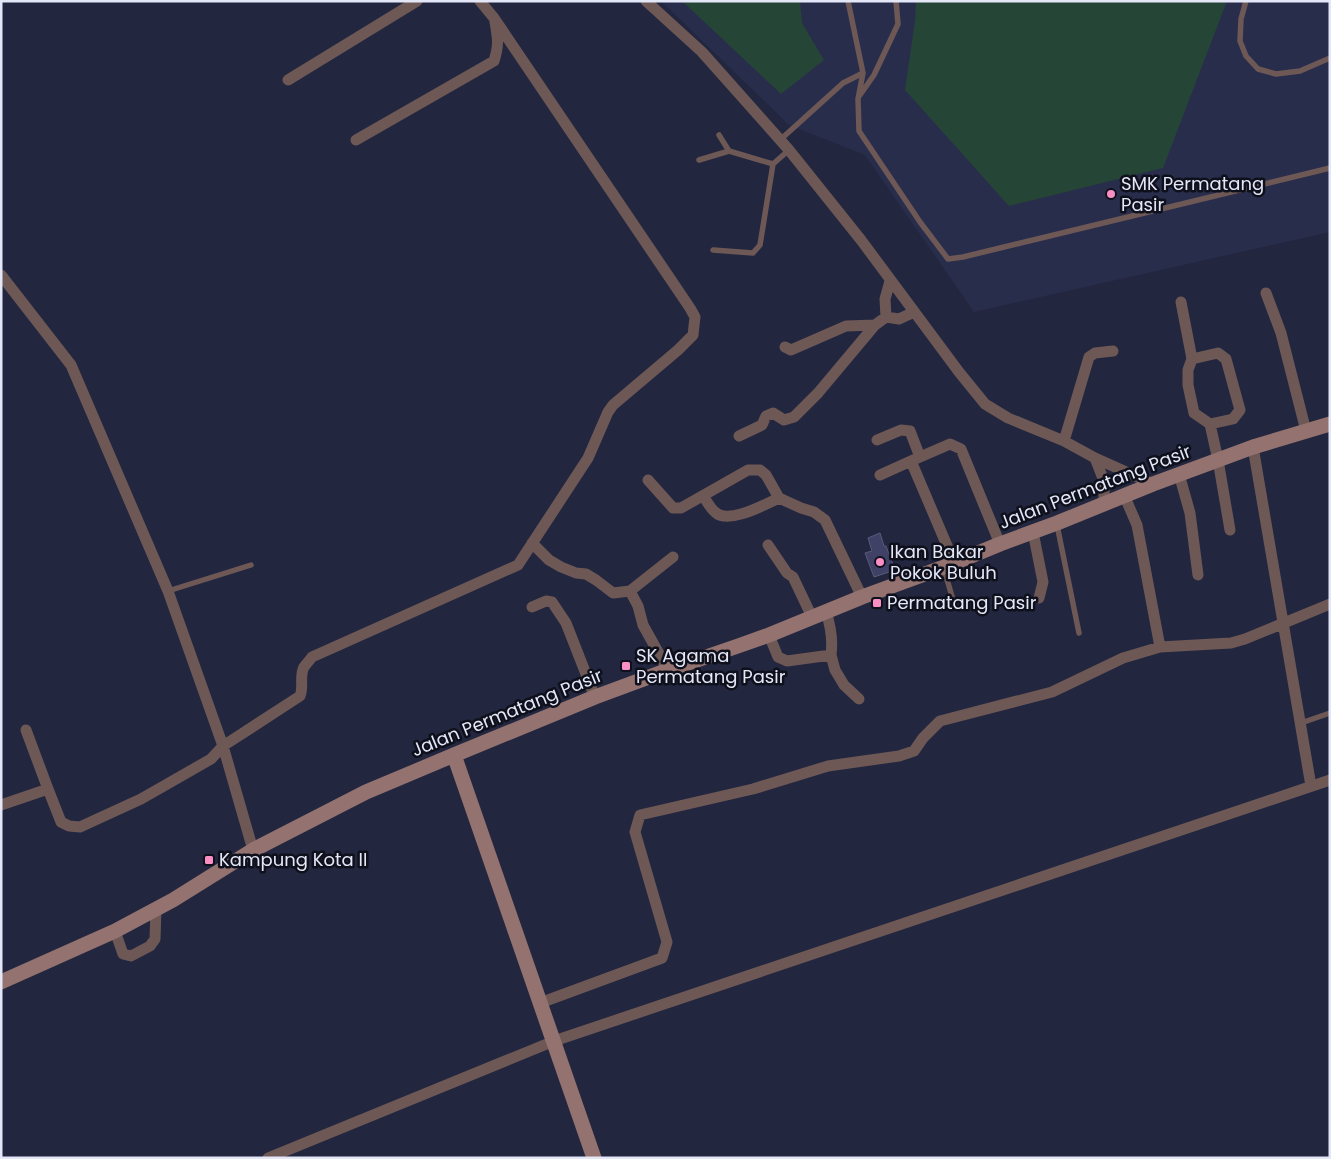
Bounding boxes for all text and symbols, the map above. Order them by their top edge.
place label: SMK Permatang Pasir [1121,171,1264,217]
marker: SMK Permatang Pasir [1105,188,1117,200]
street label: Jalan Permatang Pasir [995,438,1195,535]
place label: Ikan Bakar Pokok Buluh [890,539,997,585]
marker: Ikan Bakar Pokok Buluh [874,556,886,568]
place label: Permatang Pasir [887,590,1037,615]
marker: Permatang Pasir [871,597,883,609]
place label: SK Agama Permatang Pasir [636,643,786,689]
marker: SK Agama Permatang Pasir [620,660,632,672]
street label: Jalan Permatang Pasir [408,663,606,762]
place label: Kampung Kota II [219,847,367,872]
marker: Kampung Kota II [203,854,215,866]

